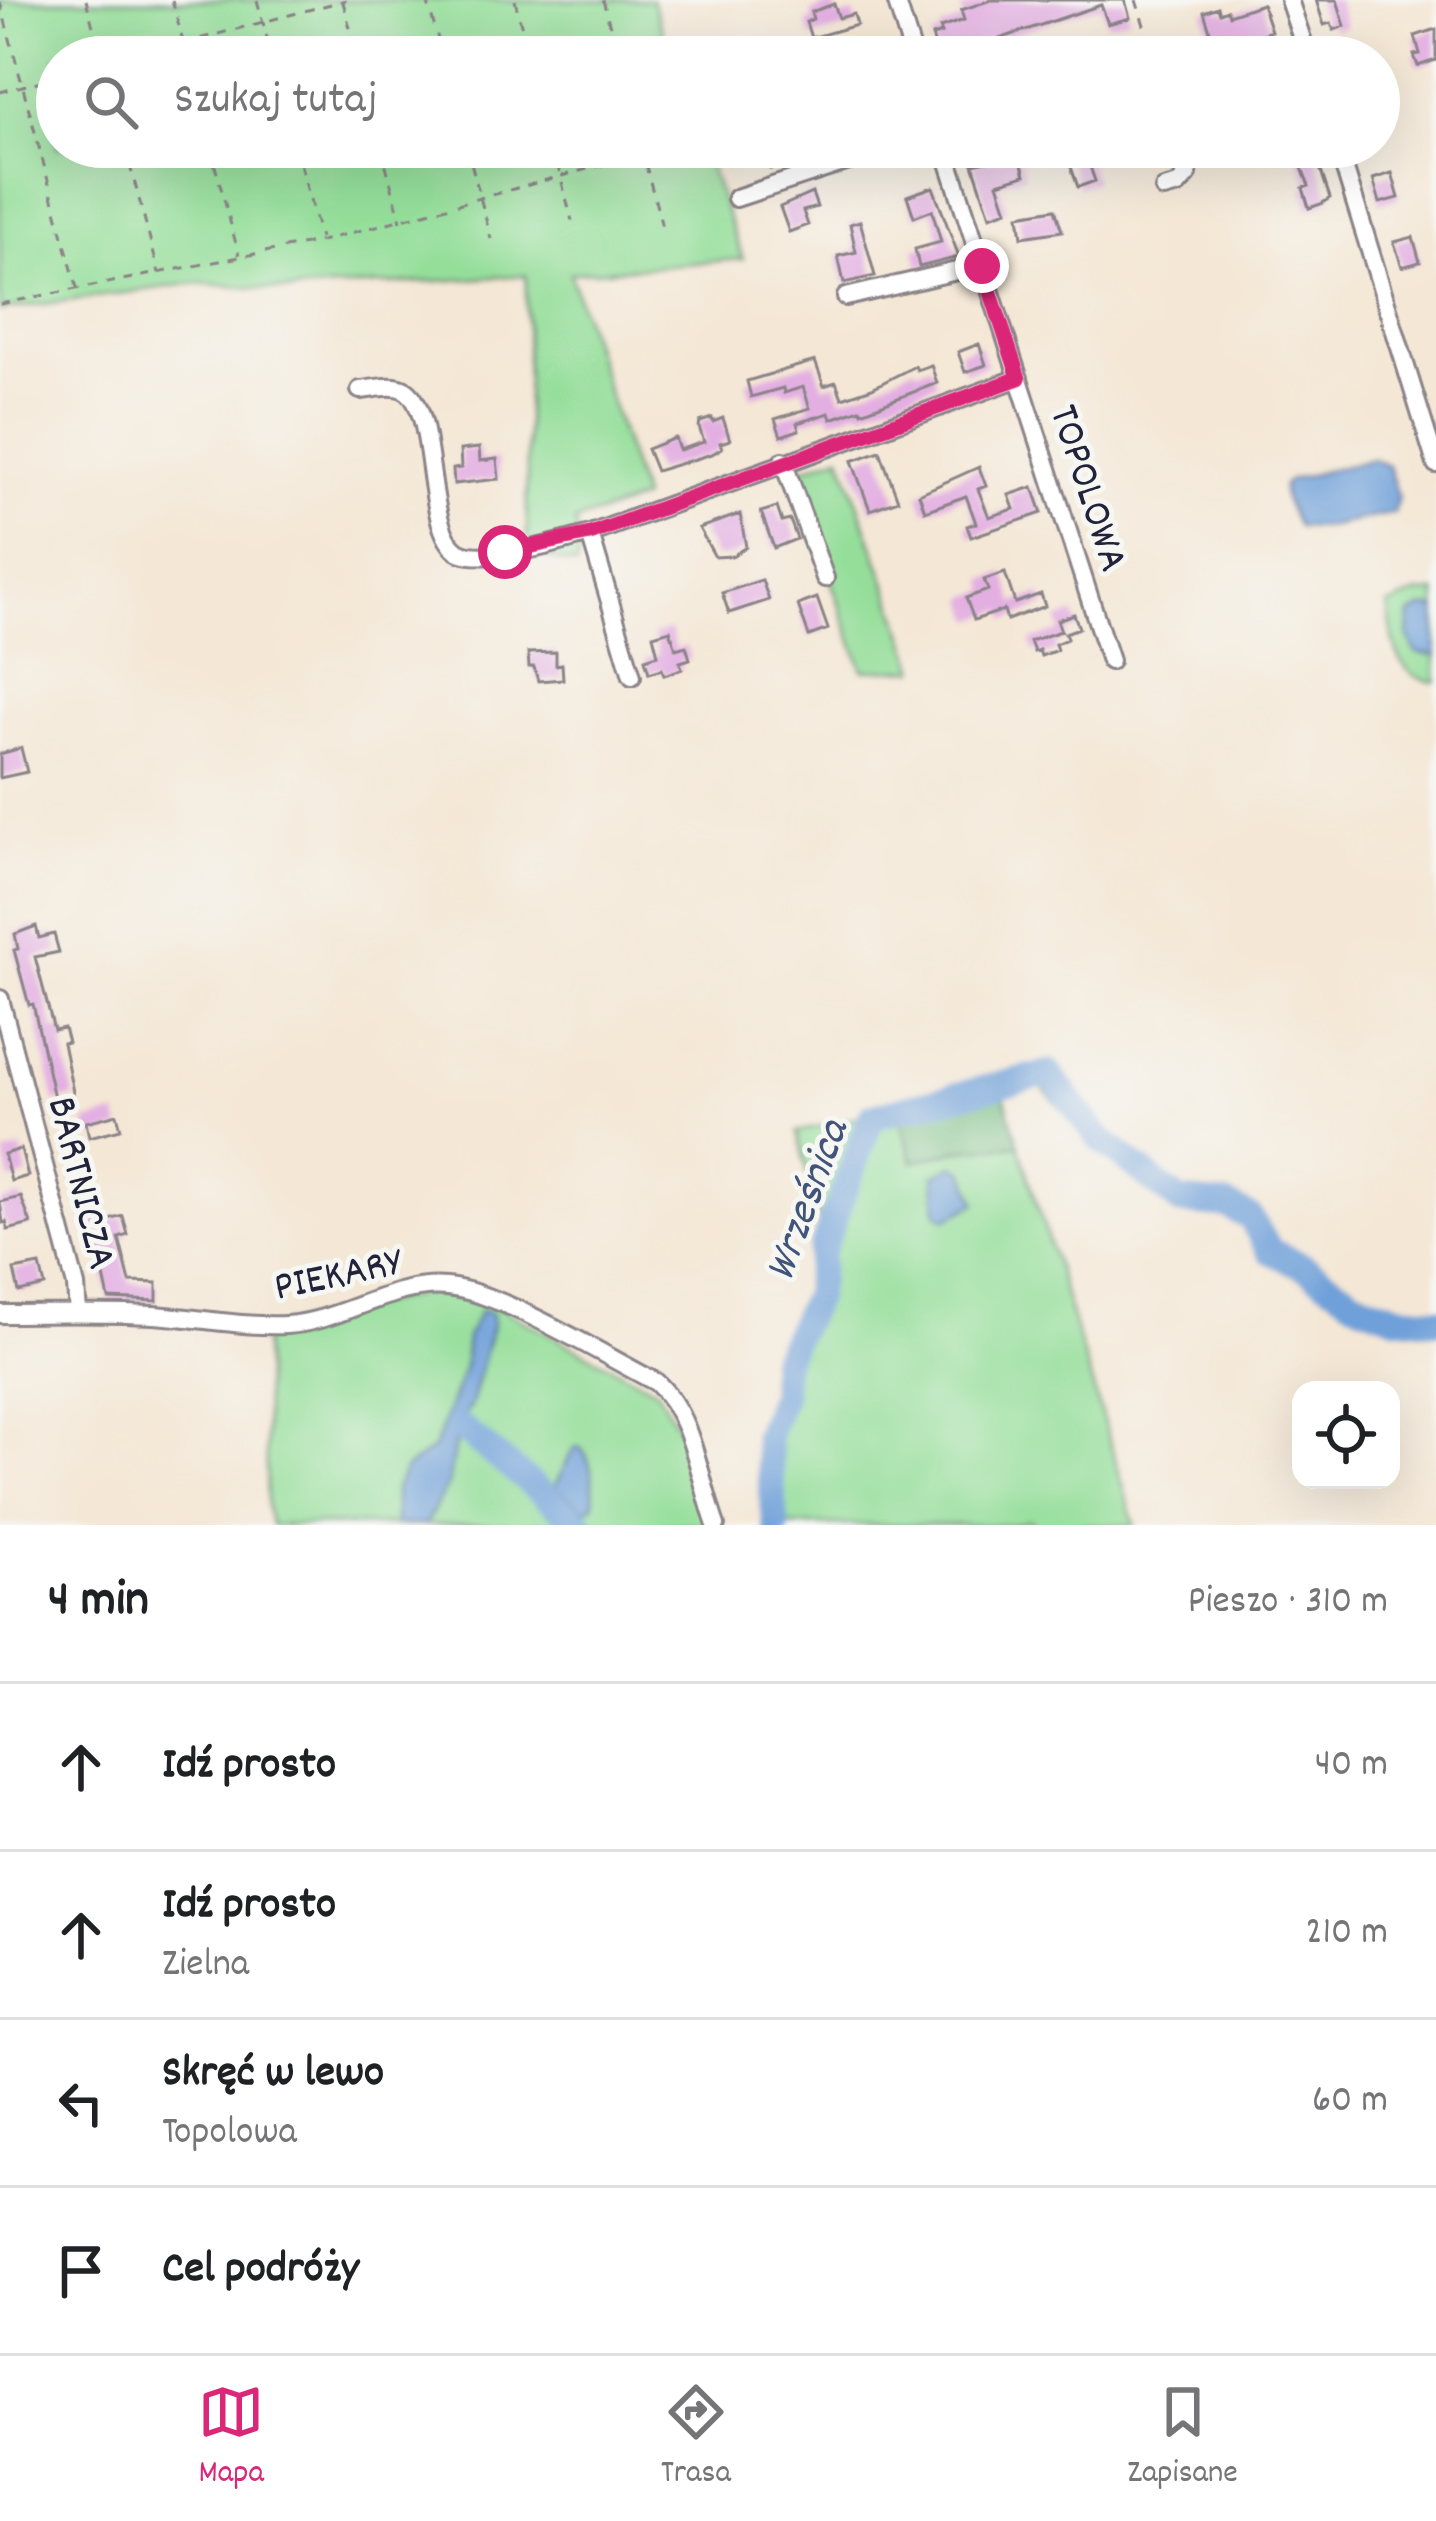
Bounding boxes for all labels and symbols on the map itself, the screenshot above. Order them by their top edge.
route end [955,239,1009,293]
street label: TOPOLOWA [1030,398,1141,580]
route start [478,525,532,579]
street label: BARTNICZA [28,1091,129,1276]
water label: Wrześnica [751,1110,869,1291]
street label: PIEKARY [269,1235,410,1321]

